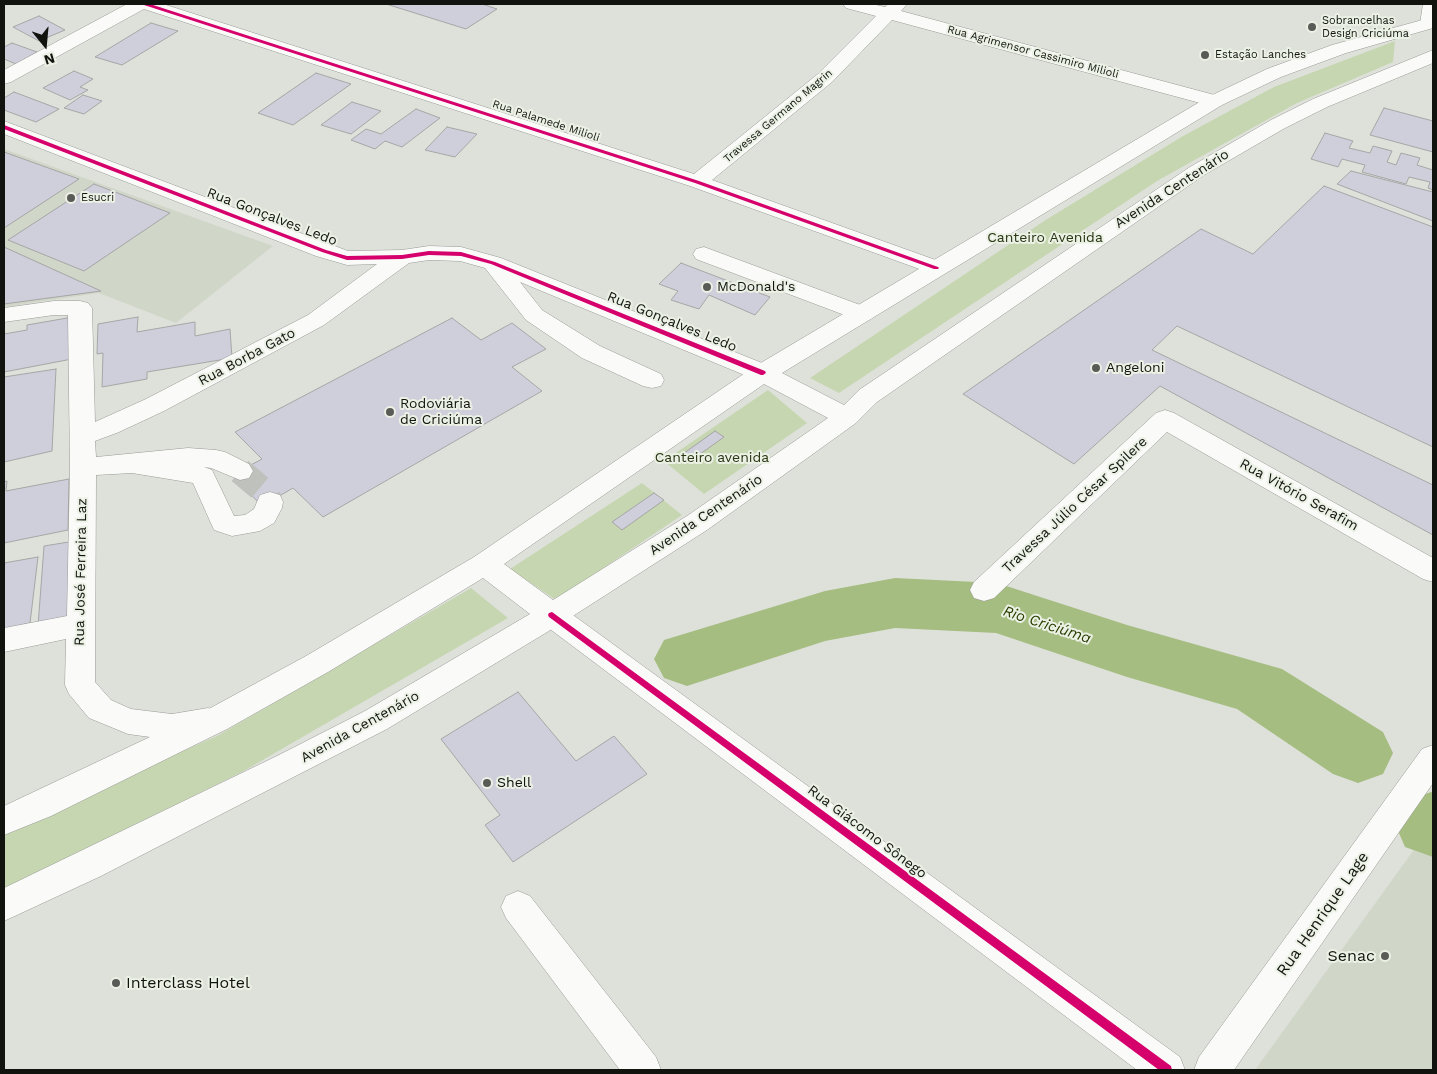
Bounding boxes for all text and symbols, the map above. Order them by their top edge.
place label: Sobrancelhas Design Criciúma [1322,14,1409,40]
north arrow [20,20,70,70]
marker: Sobrancelhas Design Criciúma [1306,21,1318,33]
street label: Rua Agrimensor Cassimiro Milioli [946,23,1120,81]
place label: Estação Lanches [1215,48,1306,62]
marker: Estação Lanches [1199,49,1211,61]
text: N [42,50,57,69]
street label: Travessa Germano Magrin [721,67,835,165]
street label: Rua Palamede Milioli [491,97,601,145]
street label: Avenida Centenário [1112,146,1232,232]
street label: Rua Gonçalves Ledo [204,184,340,250]
place label: Esucri [81,191,114,205]
marker: Esucri [65,192,77,204]
park label: Canteiro Avenida [987,230,1103,246]
place label: McDonald's [717,279,795,295]
marker: McDonald's [701,281,713,293]
street label: Rua Gonçalves Ledo [605,288,739,356]
street label: Rua Borba Gato [196,324,298,390]
place label: Angeloni [1106,360,1165,376]
marker: Angeloni [1090,362,1102,374]
place label: Rodoviária de Criciúma [400,396,482,428]
marker: Rodoviária de Criciúma [384,406,396,418]
street label: Travessa Júlio César Spilere [999,433,1151,577]
park label: Canteiro avenida [655,450,769,466]
street label: Rua Vitório Serafim [1237,455,1361,535]
street label: Avenida Centenário [646,471,766,559]
street label: Rua José Ferreira Laz [71,498,91,646]
water label: Rio Criciúma [1001,602,1093,648]
street label: Avenida Centenário [298,688,422,766]
place label: Shell [497,775,531,791]
marker: Shell [481,777,493,789]
street label: Rua Giácomo Sônego [804,782,930,882]
street label: Rua Henrique Lage [1273,848,1373,980]
place label: Senac [1328,946,1375,966]
marker: Senac [1379,950,1391,962]
place label: Interclass Hotel [126,973,250,993]
marker: Interclass Hotel [110,977,122,989]

